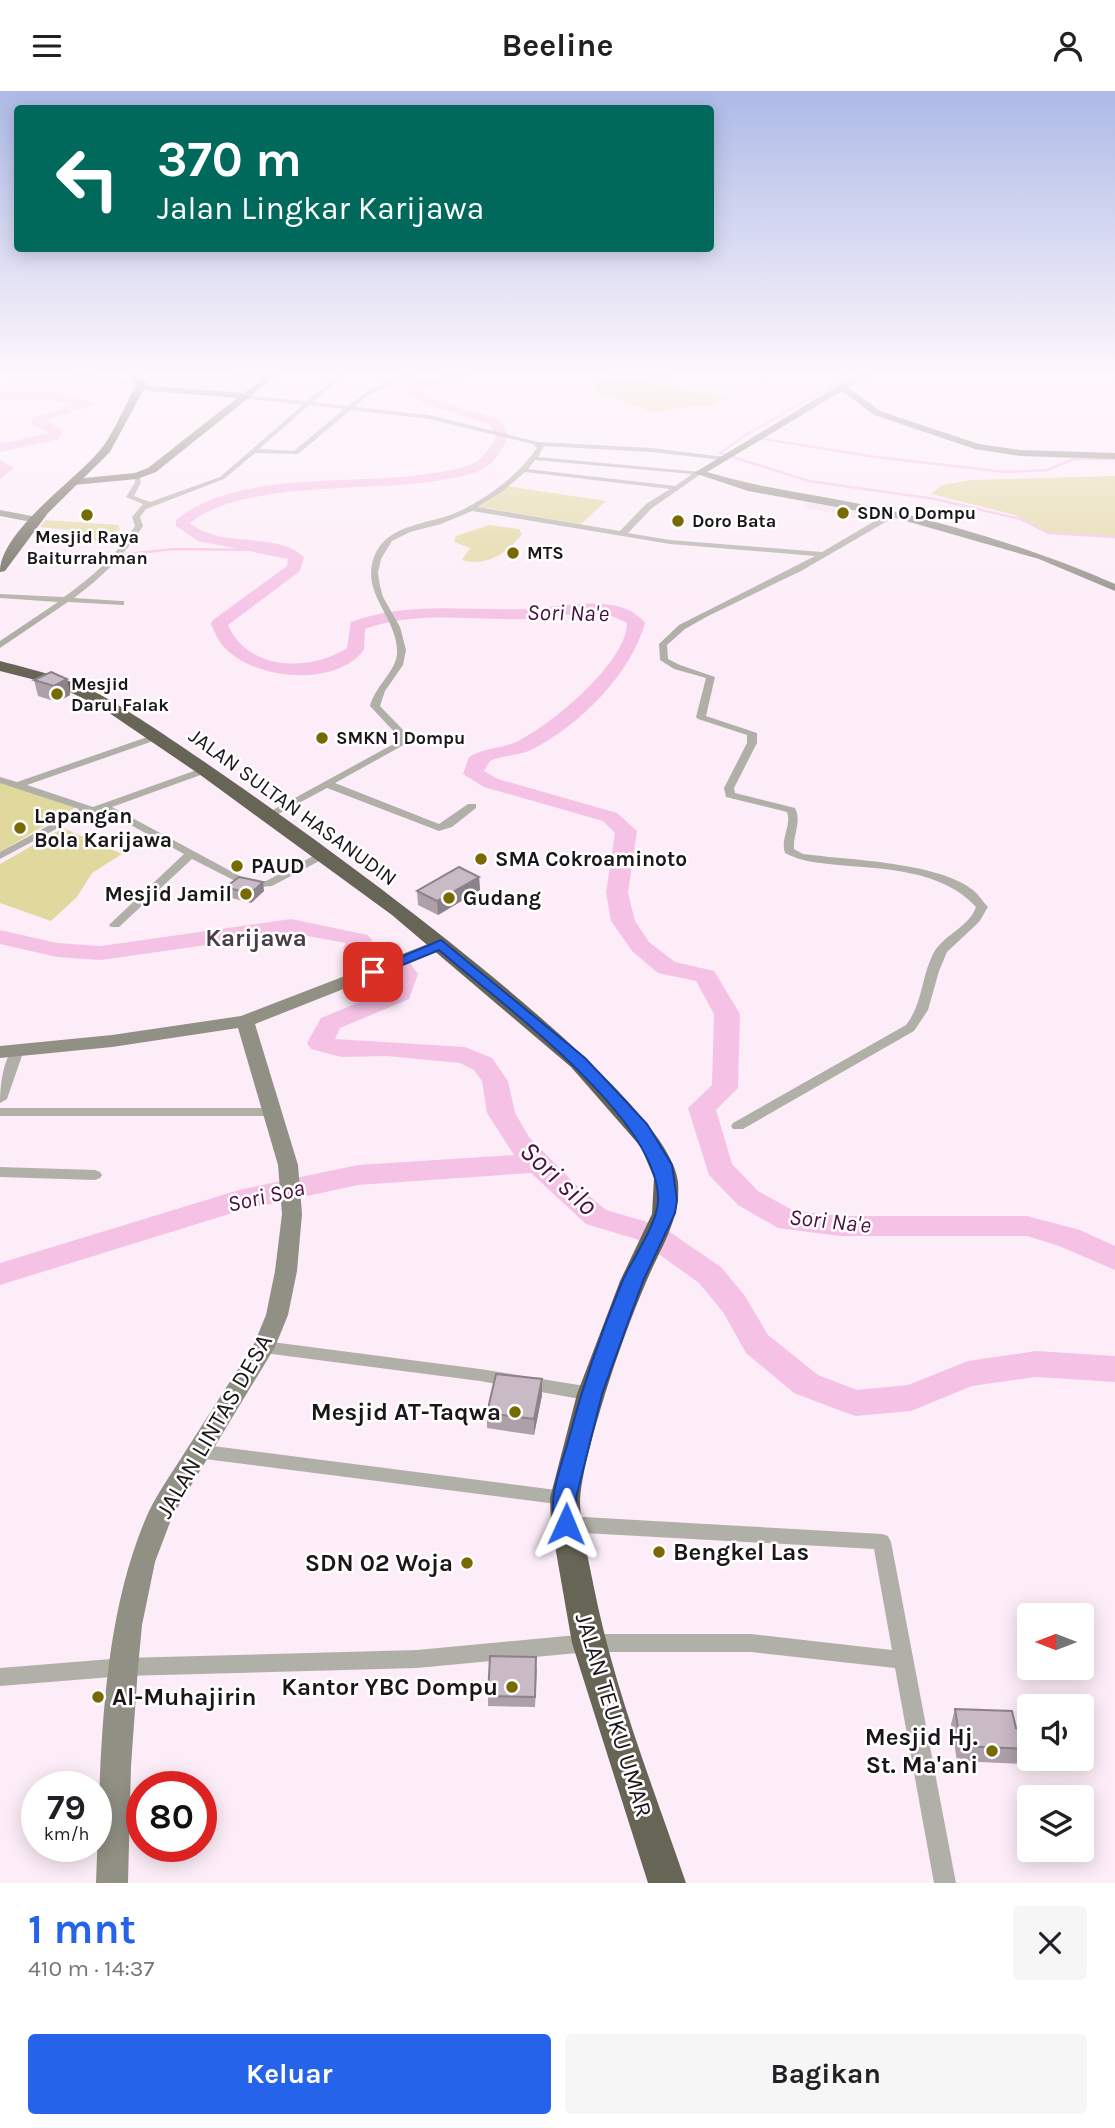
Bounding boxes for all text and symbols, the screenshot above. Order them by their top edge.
icon: menu [28,27,66,65]
text: Beeline [502,27,613,64]
icon: person [1049,27,1087,65]
text: 370 m [157,131,302,188]
icon: left [42,133,133,224]
text: Jalan Lingkar Karijawa [157,190,484,227]
place label: SDN 0 Dompu [857,502,976,524]
marker: SDN 0 Dompu [835,505,851,521]
marker: Mesjid Raya Baiturrahman [79,507,95,523]
place label: Doro Bata [692,510,776,532]
marker: Doro Bata [670,513,686,529]
place label: Mesjid Raya Baiturrahman [26,526,148,569]
place label: MTS [527,542,564,564]
marker: MTS [505,545,521,561]
water label: Sori Na'e [527,599,610,627]
place label: Mesjid Darul Falak [71,673,169,716]
marker: Mesjid Darul Falak [49,686,65,702]
street label: JALAN SULTAN HASANUDIN [184,723,402,891]
place label: SMKN 1 Dompu [336,727,465,749]
marker: SMKN 1 Dompu [314,730,330,746]
place label: Lapangan Bola Karijawa [34,804,172,852]
marker: Lapangan Bola Karijawa [12,820,28,836]
place label: SMA Cokroaminoto [495,847,687,871]
marker: SMA Cokroaminoto [473,851,489,867]
place label: PAUD [251,854,304,878]
marker: PAUD [229,858,245,874]
place label: Mesjid Jamil [104,882,232,906]
marker: Mesjid Jamil [238,886,254,902]
place label: Gudang [463,886,541,910]
marker: Gudang [441,890,457,906]
district label: Karijawa [205,924,307,952]
pin [343,942,403,1002]
icon: arrive [354,953,392,991]
water label: Sori silo [513,1134,605,1222]
water label: Sori Soa [225,1174,307,1218]
water label: Sori Na'e [788,1203,873,1239]
street label: JALAN LINTAS DESA [150,1329,278,1523]
place label: Mesjid AT-Taqwa [311,1398,501,1426]
marker: Mesjid AT-Taqwa [507,1404,523,1420]
position arrow [529,1487,603,1561]
place label: Bengkel Las [673,1538,809,1566]
marker: Bengkel Las [651,1544,667,1560]
place label: SDN 02 Woja [305,1549,453,1577]
marker: SDN 02 Woja [459,1555,475,1571]
north arrow [1017,1603,1094,1680]
map controls [1017,1603,1094,1862]
street label: JALAN TEUKU UMAR [570,1609,658,1821]
place label: Kantor YBC Dompu [281,1673,498,1701]
marker: Kantor YBC Dompu [504,1679,520,1695]
place label: Al-Muhajirin [112,1683,256,1711]
marker: Al-Muhajirin [90,1689,106,1705]
button: sound [1017,1694,1094,1771]
place label: Mesjid Hj. St. Ma'ani [865,1723,978,1779]
marker: Mesjid Hj. St. Ma'ani [984,1743,1000,1759]
speed limit sign: 80 [126,1771,217,1862]
button: layers [1017,1785,1094,1862]
text: 79 [47,1787,86,1828]
text: km/h [44,1823,89,1845]
text: 1 mnt [28,1904,136,1954]
button: close [1013,1906,1087,1980]
text: 410 m · 14:37 [28,1955,154,1982]
button: Keluar [28,2034,551,2114]
button: Bagikan [565,2034,1087,2114]

